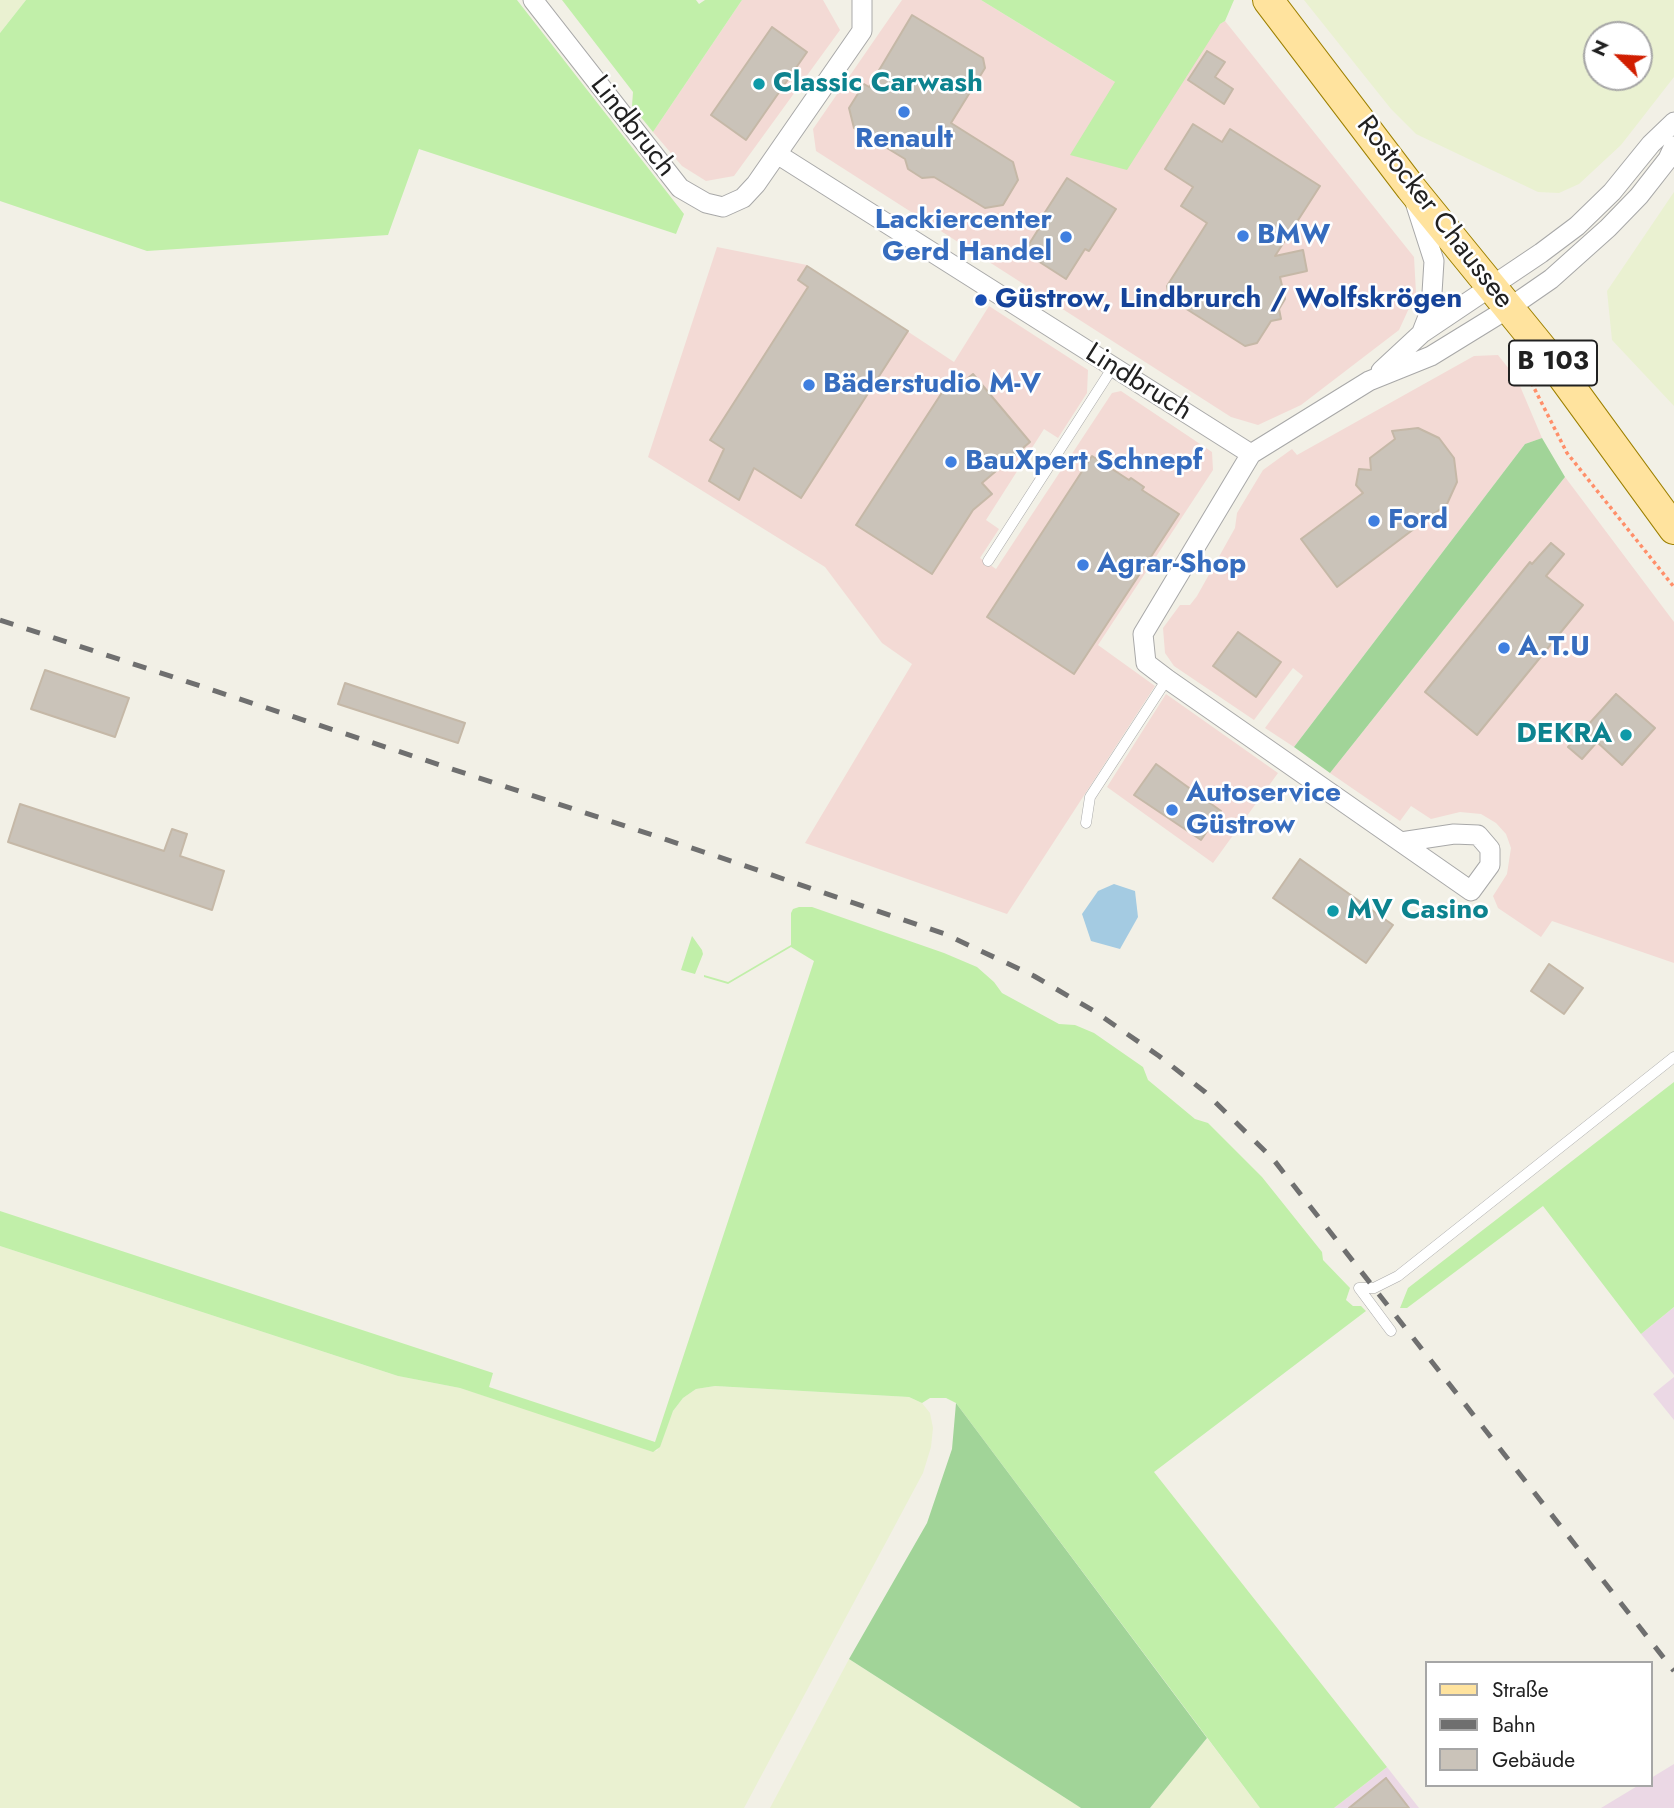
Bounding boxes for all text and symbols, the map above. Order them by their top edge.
north arrow [1583,21,1653,91]
text: N [1585,36,1616,60]
place label: Classic Carwash [773,67,983,101]
street label: Lindbruch [582,70,682,184]
marker: Classic Carwash [751,76,767,92]
marker: Renault [896,104,912,120]
street label: Rostocker Chaussee [1348,110,1520,316]
place label: Renault [855,123,953,157]
place label: Lackiercenter Gerd Handel [875,204,1052,270]
place label: BMW [1257,219,1330,253]
marker: BMW [1235,228,1251,244]
marker: Lackiercenter Gerd Handel [1058,229,1074,245]
place label: Güstrow, Lindbrurch / Wolfskrögen [995,283,1462,317]
marker: Güstrow, Lindbrurch / Wolfskrögen [973,292,989,308]
street label: Lindbruch [1079,337,1197,429]
road number: B 103 [1509,340,1597,386]
place label: Bäderstudio M-V [823,368,1041,402]
marker: Bäderstudio M-V [801,377,817,393]
place label: BauXpert Schnepf [965,445,1202,479]
marker: BauXpert Schnepf [943,454,959,470]
place label: Ford [1388,504,1448,538]
marker: Ford [1366,513,1382,529]
place label: Agrar-Shop [1097,548,1246,582]
marker: Agrar-Shop [1075,557,1091,573]
place label: A.T.U [1518,631,1590,665]
marker: A.T.U [1496,640,1512,656]
place label: DEKRA [1516,718,1612,752]
marker: DEKRA [1618,727,1634,743]
place label: Autoservice Güstrow [1186,777,1341,843]
marker: Autoservice Güstrow [1164,802,1180,818]
place label: MV Casino [1347,894,1489,928]
marker: MV Casino [1325,903,1341,919]
legend [1426,1661,1653,1787]
text: Straße [1492,1675,1549,1705]
text: Bahn [1492,1710,1536,1740]
text: Gebäude [1492,1745,1575,1775]

